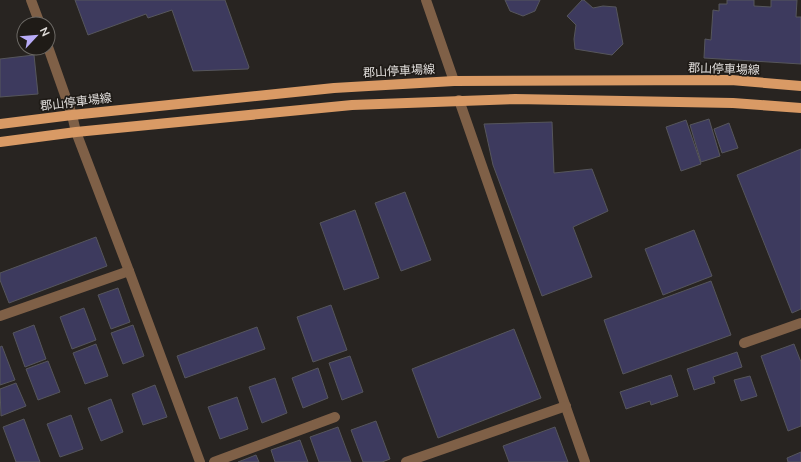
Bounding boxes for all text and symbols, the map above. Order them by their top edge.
north arrow [16,16,56,56]
text: N [36,25,53,39]
street label: 郡山停車場線 [688,60,760,78]
street label: 郡山停車場線 [363,61,435,81]
street label: 郡山停車場線 [39,90,113,114]

